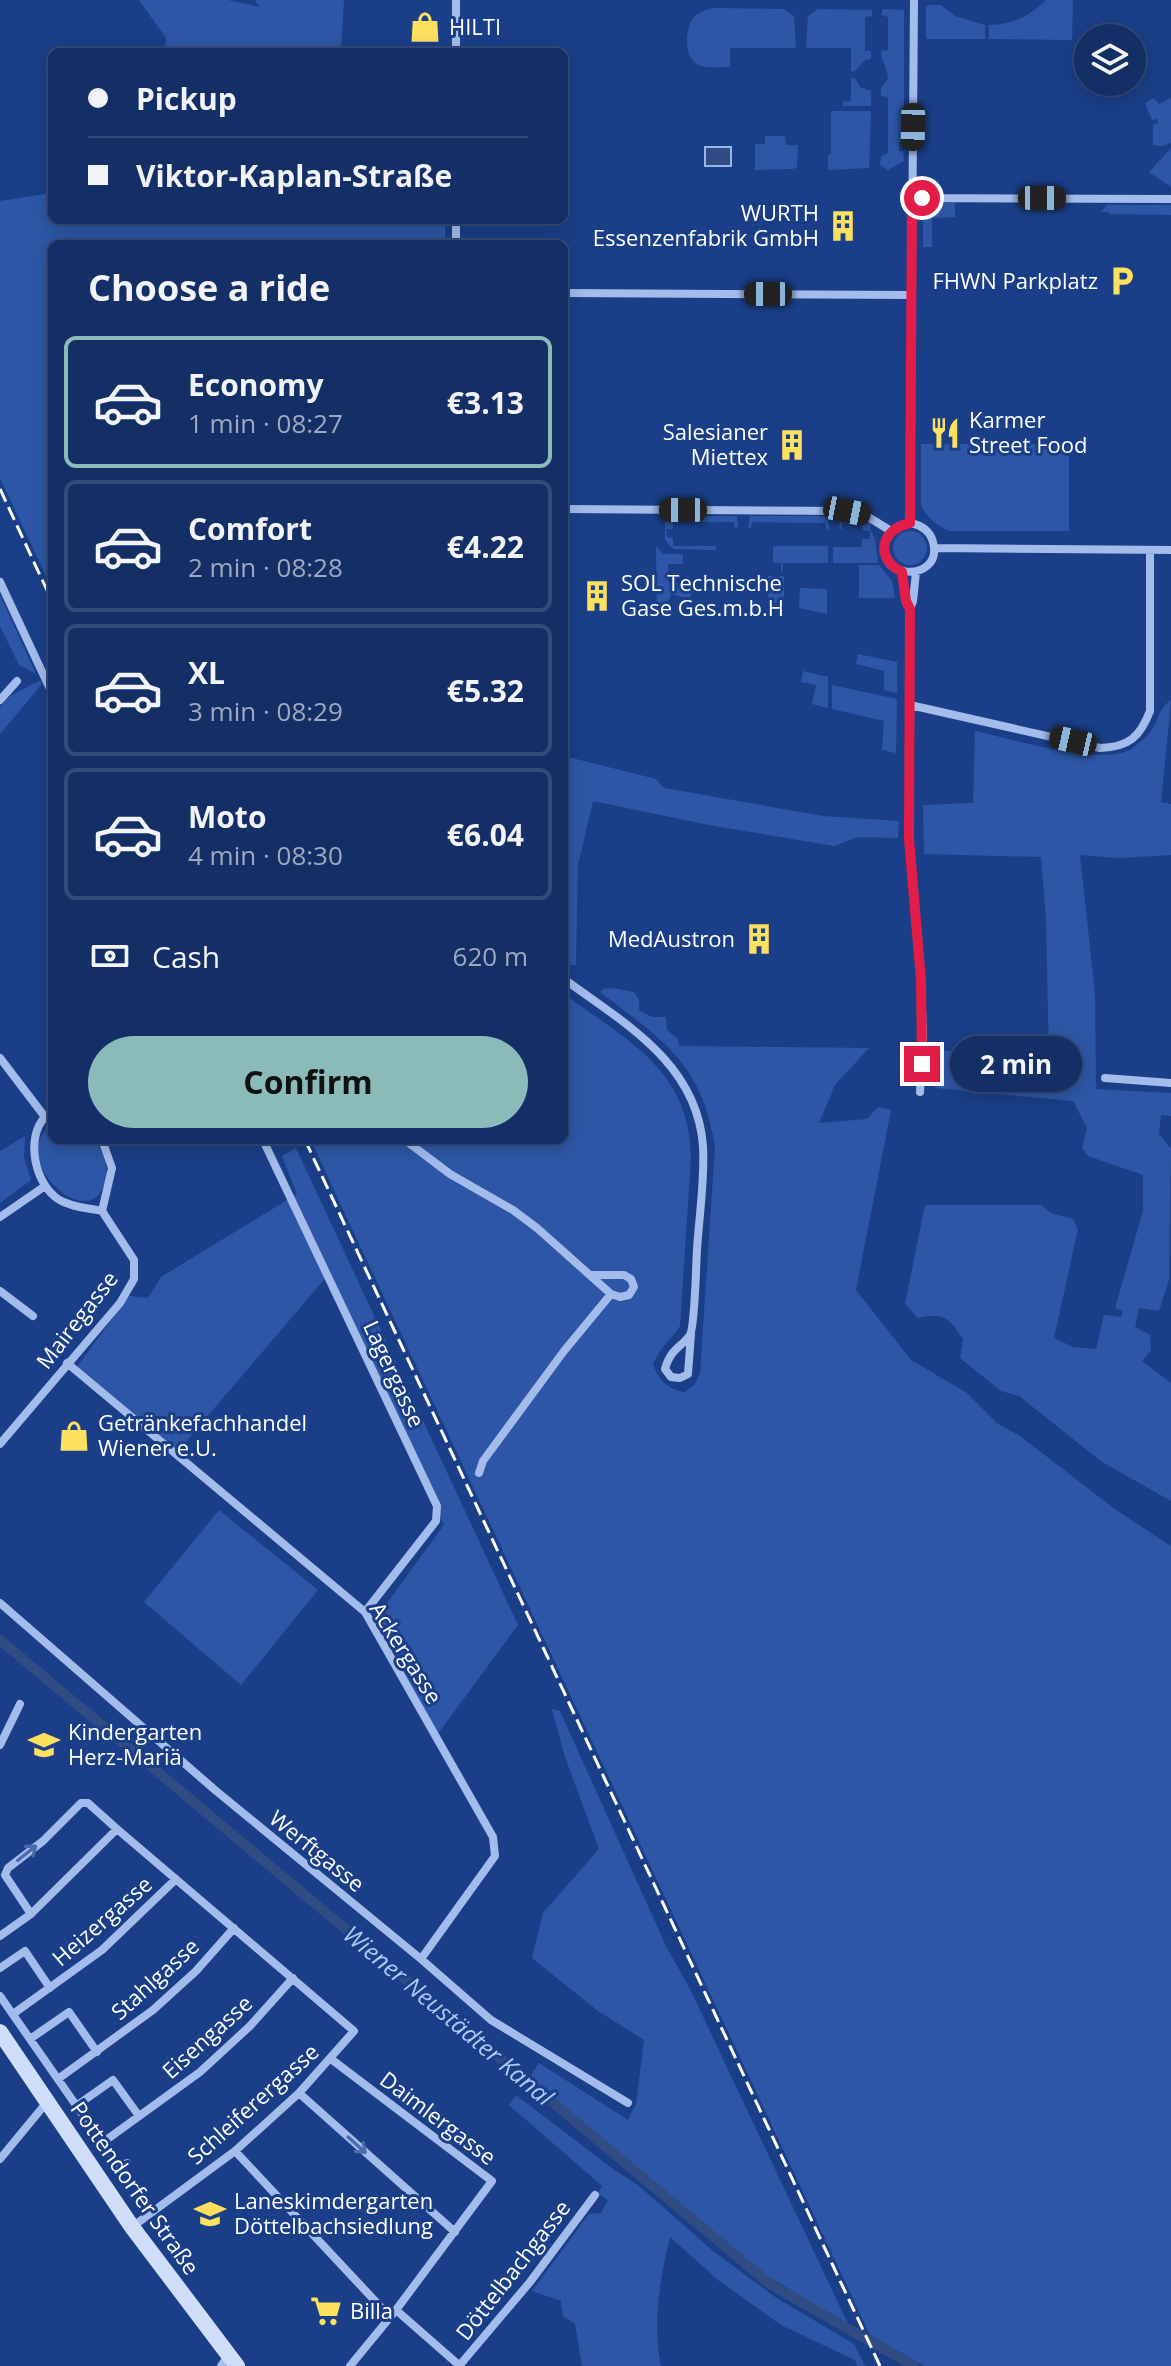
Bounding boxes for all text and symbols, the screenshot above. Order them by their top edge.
shop icon: HILTI [408,10,442,44]
place label: HILTI [449,11,501,41]
map controls [1074,24,1146,96]
button: layers [1074,24,1146,96]
text: Pickup [136,78,237,119]
car [901,103,925,151]
text: Viktor-Kaplan-Straße [136,155,452,196]
route start [904,180,940,216]
car [1018,186,1066,210]
place label: WURTH Essenzenfabrik GmbH [593,197,819,252]
building icon: WURTH Essenzenfabrik GmbH [826,209,860,243]
text: Choose a ride [88,263,330,312]
parking icon: FHWN Parkplatz [1105,264,1139,298]
place label: FHWN Parkplatz [932,265,1098,295]
car [744,282,792,306]
text: Economy [188,364,324,405]
icon: car [92,366,164,438]
text: €3.13 [447,382,524,423]
place label: Karmer Street Food [969,404,1087,459]
text: 1 min · 08:27 [188,405,343,441]
place label: Salesianer Miettex [663,416,768,471]
restaurant icon: Karmer Street Food [928,416,962,450]
building icon: Salesianer Miettex [775,428,809,462]
car [821,495,873,527]
car [659,498,707,522]
text: Comfort [188,508,312,549]
icon: car [92,510,164,582]
text: €4.22 [447,526,524,567]
text: 2 min · 08:28 [188,549,343,585]
place label: SOL Technische Gase Ges.m.b.H [621,567,784,622]
building icon: SOL Technische Gase Ges.m.b.H [580,579,614,613]
text: XL [188,652,225,693]
icon: car [92,654,164,726]
text: €5.32 [447,670,524,711]
text: 3 min · 08:29 [188,693,343,729]
car [1047,724,1099,758]
text: Moto [188,796,266,837]
icon: car [92,798,164,870]
text: €6.04 [447,814,524,855]
text: 4 min · 08:30 [188,837,343,873]
building icon: MedAustron [742,922,776,956]
place label: MedAustron [608,923,735,953]
icon: cash [88,934,132,978]
text: Cash [152,936,220,977]
text: 620 m [453,938,528,974]
button: Confirm [88,1036,528,1128]
callout: 2 min [950,1036,1082,1092]
route end [904,1046,940,1082]
text: 2 min [980,1046,1052,1082]
street label: Mairegasse [29,1264,124,1374]
street label: Lagergasse [357,1315,433,1432]
place label: Getränkefachhandel Wiener e.U. [98,1407,307,1462]
shop icon: Getränkefachhandel Wiener e.U. [57,1419,91,1453]
street label: Ackergasse [364,1596,450,1709]
place label: Kindergarten Herz-Mariä [68,1716,202,1771]
school or university icon: Kindergarten Herz-Mariä [27,1728,61,1762]
street label: Werftgasse [264,1803,372,1898]
one-way arrow [16,1844,37,1862]
street label: Heizergasse [45,1868,158,1972]
water label: Wiener Neustädter Kanal [337,1917,562,2113]
street label: Stahlgasse [104,1931,205,2026]
street label: Eisengasse [155,1988,258,2085]
street label: Schleiferergasse [180,2036,324,2170]
street label: Daimlergasse [374,2064,503,2171]
street label: Pottendorfer Straße [65,2095,207,2280]
one-way arrow [347,2136,367,2154]
place label: Laneskimdergarten Döttelbachsiedlung [234,2185,433,2240]
street label: Döttelbachgasse [448,2193,576,2346]
school or university icon: Laneskimdergarten Döttelbachsiedlung [193,2197,227,2231]
supermarket icon: Billa [309,2294,343,2328]
place label: Billa [350,2295,393,2325]

